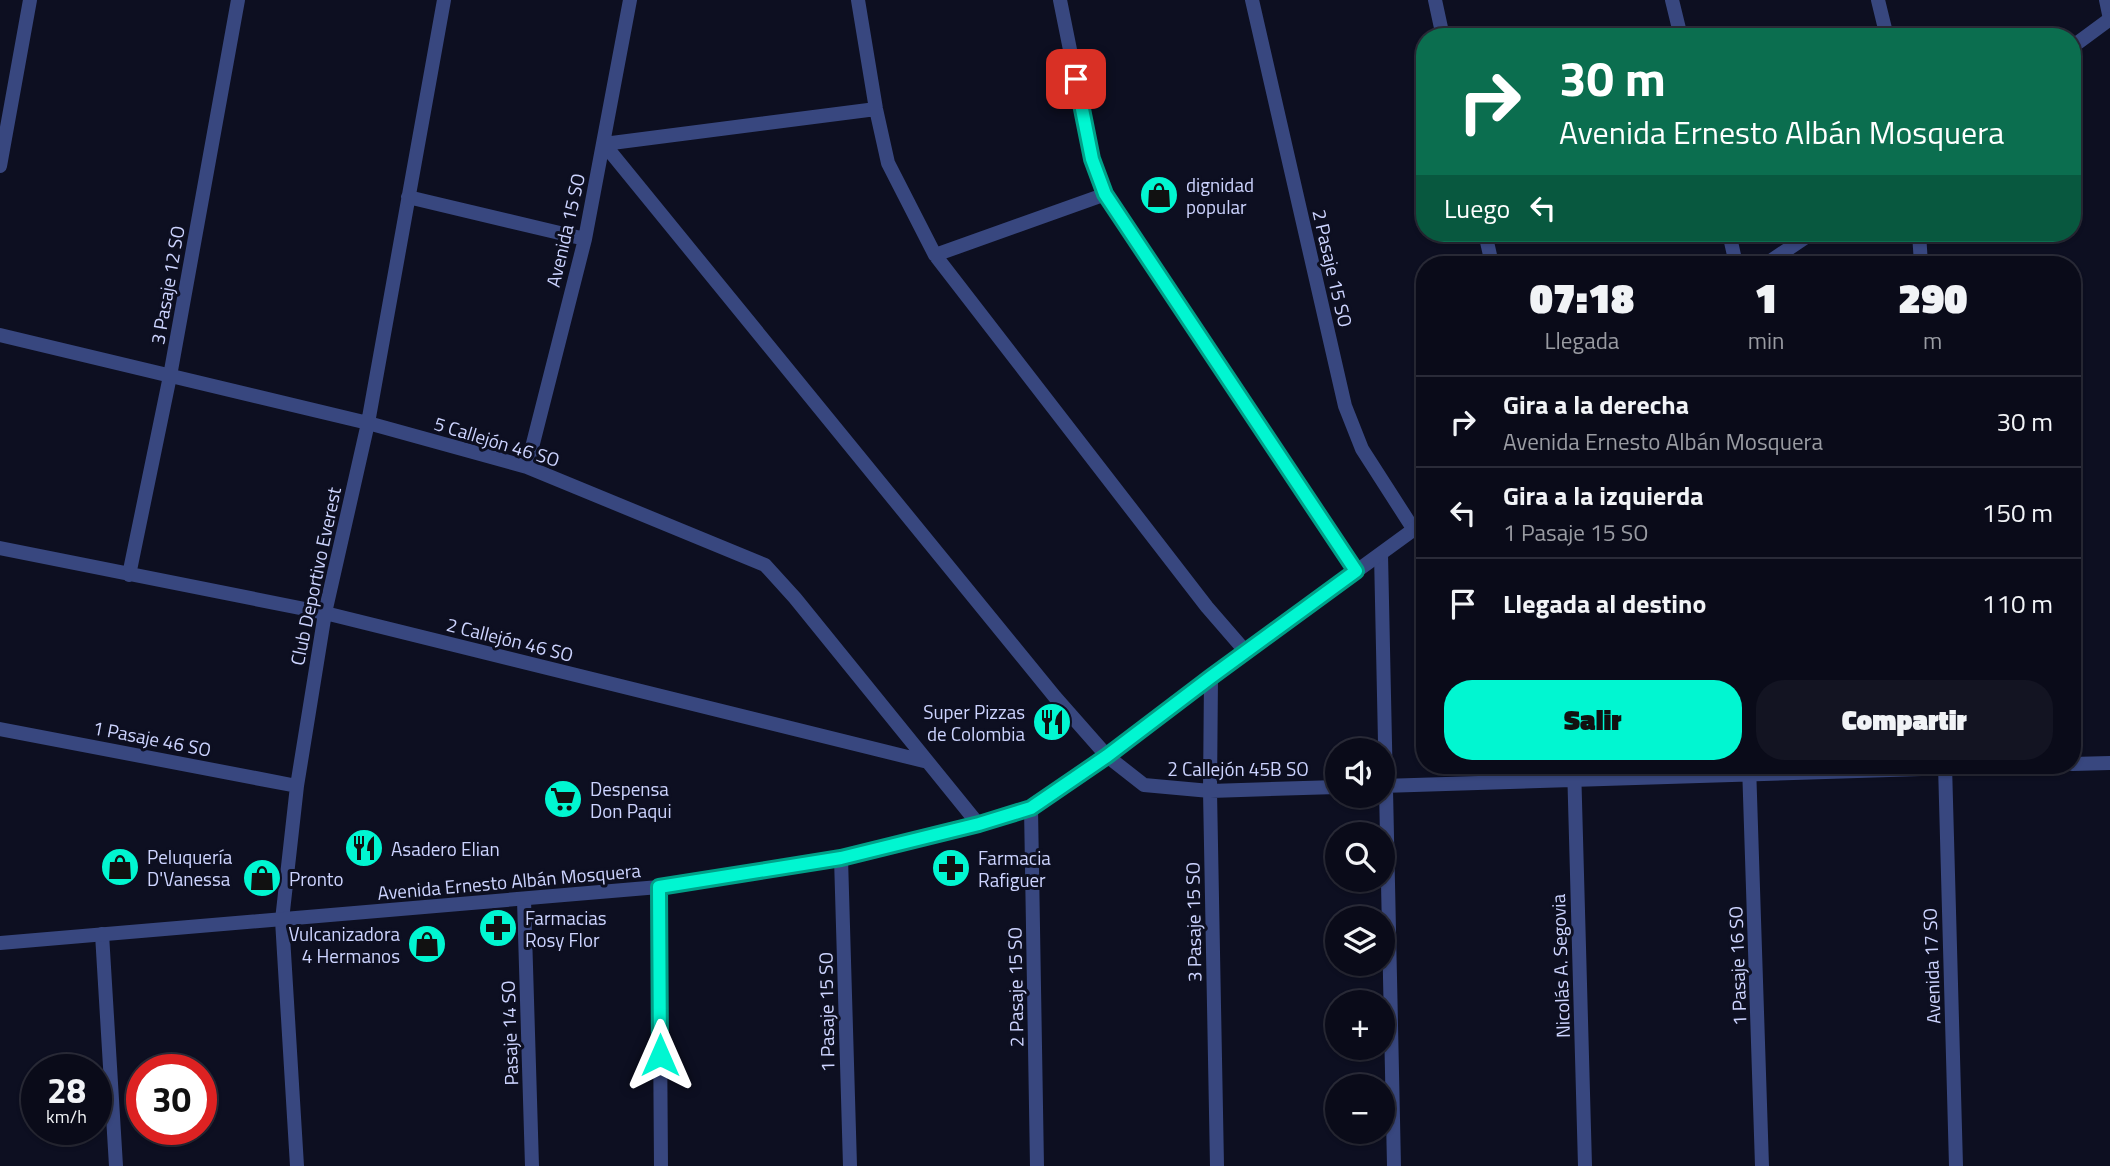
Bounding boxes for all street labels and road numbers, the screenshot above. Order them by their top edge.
street label: Avenida 15 SO [538,170,592,290]
street label: 2 Pasaje 15 SO [1305,206,1361,330]
street label: 3 Pasaje 12 SO [142,223,192,347]
street label: 5 Callejón 46 SO [431,408,563,474]
street label: Club Deportivo Everest [282,484,348,668]
street label: 2 Callejón 46 SO [443,609,577,669]
street label: 1 Pasaje 46 SO [90,712,214,764]
street label: 2 Callejón 45B SO [1167,754,1309,783]
street label: Avenida Ernesto Albán Mosquera [376,855,642,907]
street label: 3 Pasaje 15 SO [1177,862,1209,982]
street label: Nicolás A. Segovia [1543,893,1577,1039]
street label: 1 Pasaje 16 SO [1720,905,1754,1027]
street label: Avenida 17 SO [1914,908,1948,1024]
street label: 2 Pasaje 15 SO [999,927,1031,1047]
street label: 1 Pasaje 15 SO [810,952,842,1072]
street label: Pasaje 14 SO [493,980,525,1086]

